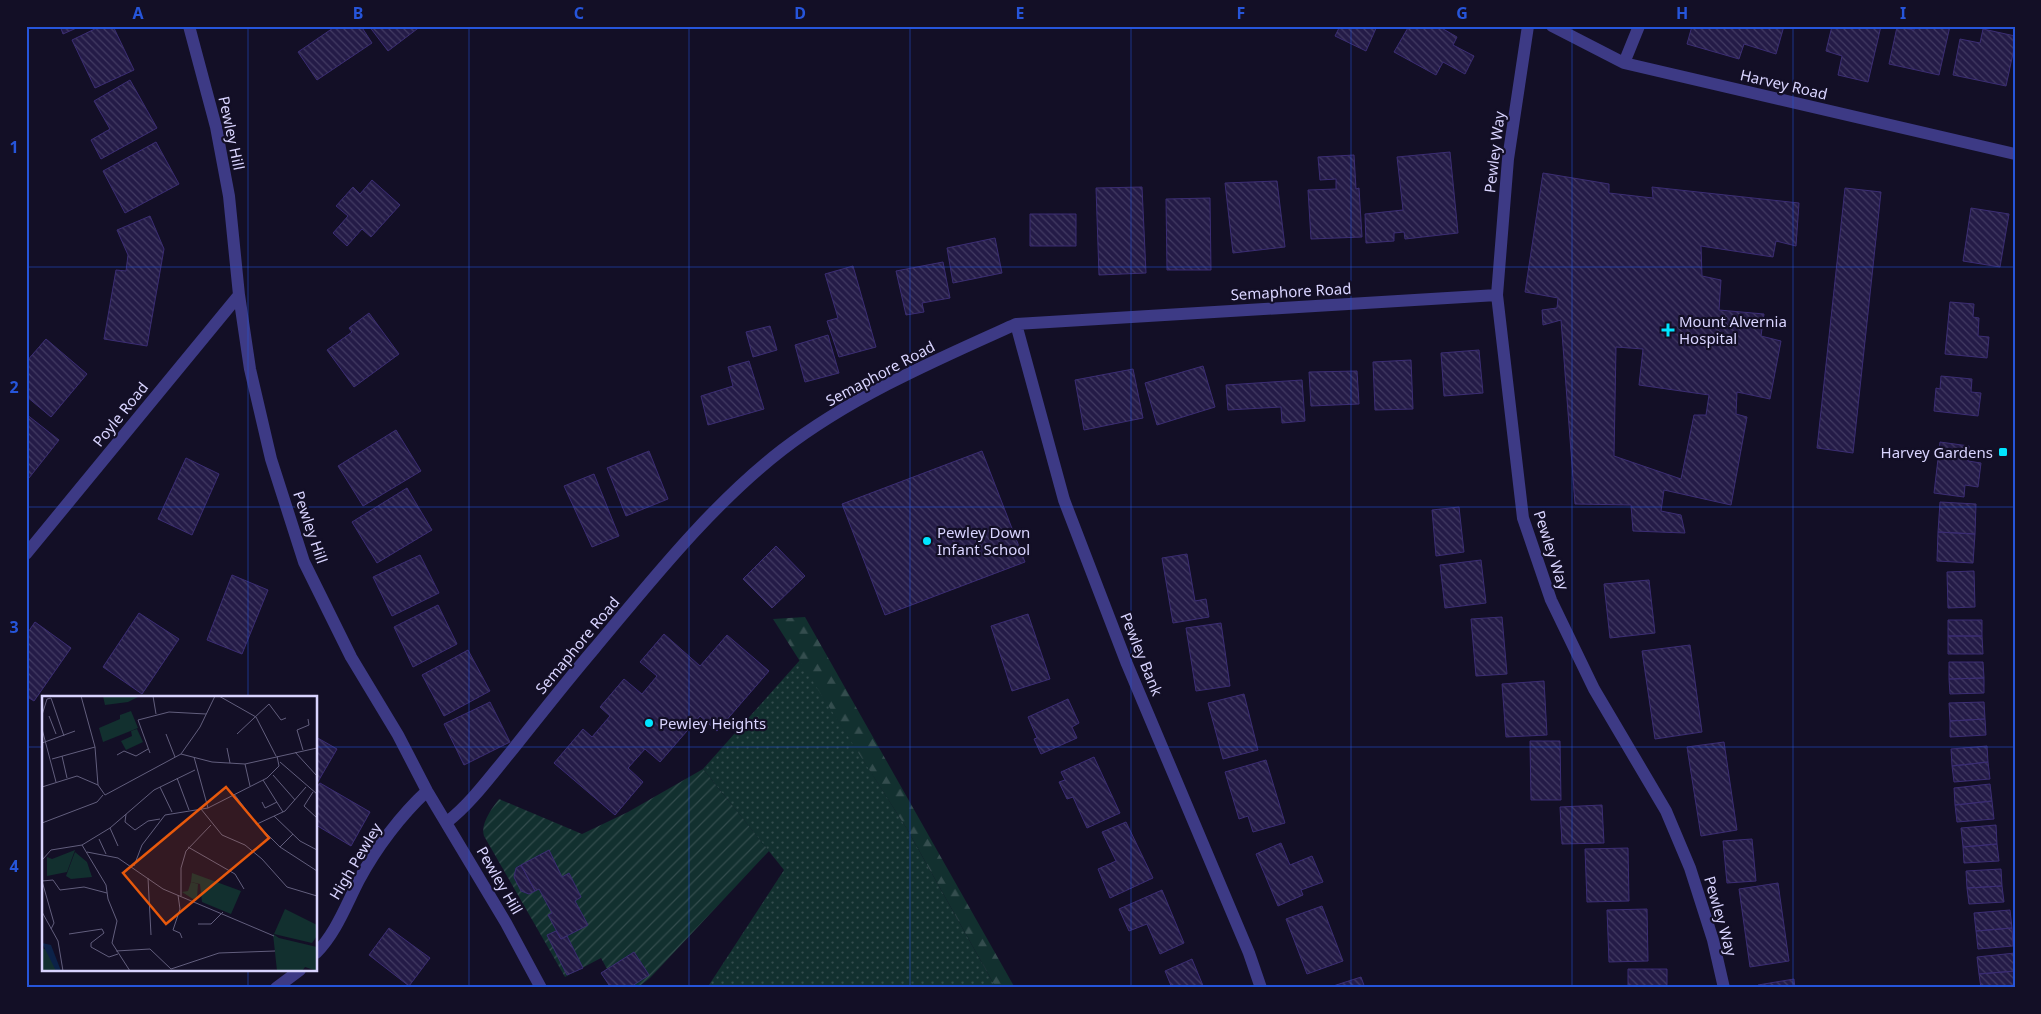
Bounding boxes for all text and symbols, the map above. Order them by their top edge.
text: A [132,2,144,24]
text: B [353,2,363,24]
text: C [574,2,584,24]
text: D [794,2,806,24]
text: E [1016,2,1025,24]
text: F [1237,2,1245,24]
text: G [1456,2,1468,24]
text: H [1676,2,1688,24]
text: I [1900,2,1906,24]
street label: Harvey Road [1738,64,1830,104]
street label: Pewley Hill [214,94,250,172]
street label: Pewley Way [1479,110,1509,194]
text: 1 [9,136,19,158]
street label: Semaphore Road [1230,278,1352,304]
place label: Mount Alvernia Hospital [1679,311,1787,348]
marker: Mount Alvernia Hospital [1661,323,1675,337]
street label: Semaphore Road [822,336,938,410]
text: 2 [9,376,19,398]
street label: Poyle Road [88,377,152,451]
place label: Harvey Gardens [1881,442,1993,462]
marker: Harvey Gardens [1997,446,2009,458]
street label: Pewley Hill [289,488,333,566]
street label: Pewley Way [1530,508,1574,593]
place label: Pewley Down Infant School [937,522,1030,559]
marker: Pewley Down Infant School [921,535,933,547]
street label: Semaphore Road [530,592,624,698]
street label: Pewley Bank [1116,609,1168,699]
text: 3 [9,616,19,638]
inset map [42,696,318,972]
place label: Pewley Heights [659,713,766,733]
marker: Pewley Heights [643,717,655,729]
street label: High Pewley [324,819,386,903]
street label: Pewley Hill [473,842,527,918]
text: 4 [9,855,19,877]
street label: Pewley Way [1700,874,1742,959]

